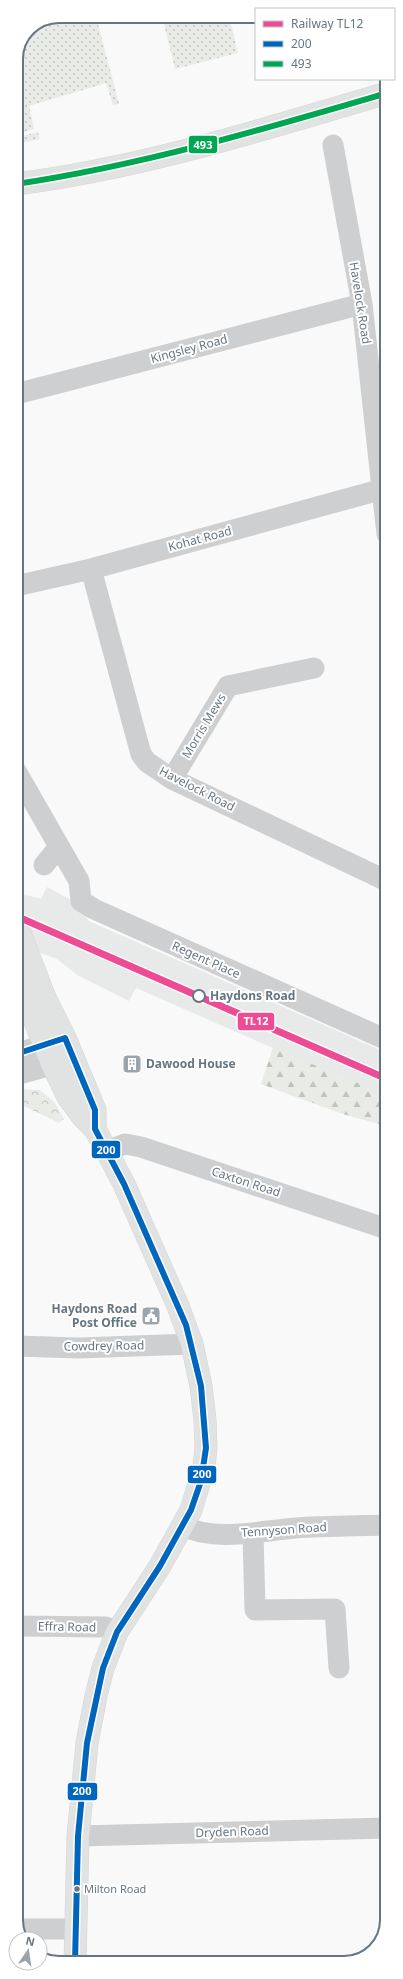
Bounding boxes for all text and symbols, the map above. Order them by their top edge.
legend [255,8,395,80]
text: Railway TL12 [291,15,364,32]
text: 200 [291,35,312,52]
text: 493 [291,55,312,72]
line badge: 493 [188,135,218,154]
text: 493 [194,137,212,152]
street label: Havelock Road [346,261,375,345]
street label: Kingsley Road [149,330,229,367]
street label: Kohat Road [166,522,234,555]
street label: Morris Mews [178,690,230,761]
street label: Havelock Road [156,762,238,815]
street label: Regent Place [169,937,243,982]
place label: Haydons Road [210,987,295,1004]
marker: Haydons Road [192,989,206,1003]
line badge: TL12 [237,1012,275,1031]
text: TL12 [243,1013,269,1028]
building icon: Dawood House [121,1053,143,1075]
place label: Dawood House [146,1055,236,1072]
line badge: 200 [91,1140,121,1159]
text: 200 [97,1142,115,1157]
street label: Caxton Road [209,1162,283,1201]
place label: Haydons Road Post Office [52,1300,137,1331]
public building icon: Haydons Road Post Office [140,1305,162,1327]
street label: Cowdrey Road [63,1336,145,1355]
line badge: 200 [187,1465,217,1484]
text: 200 [193,1466,211,1481]
street label: Tennyson Road [241,1518,327,1541]
street label: Effra Road [38,1617,96,1636]
line badge: 200 [67,1782,98,1801]
text: 200 [73,1783,91,1798]
street label: Dryden Road [195,1822,269,1841]
place label: Milton Road [84,1881,146,1896]
marker: Milton Road [72,1884,82,1894]
north arrow [8,1931,48,1971]
text: N [24,1932,36,1949]

